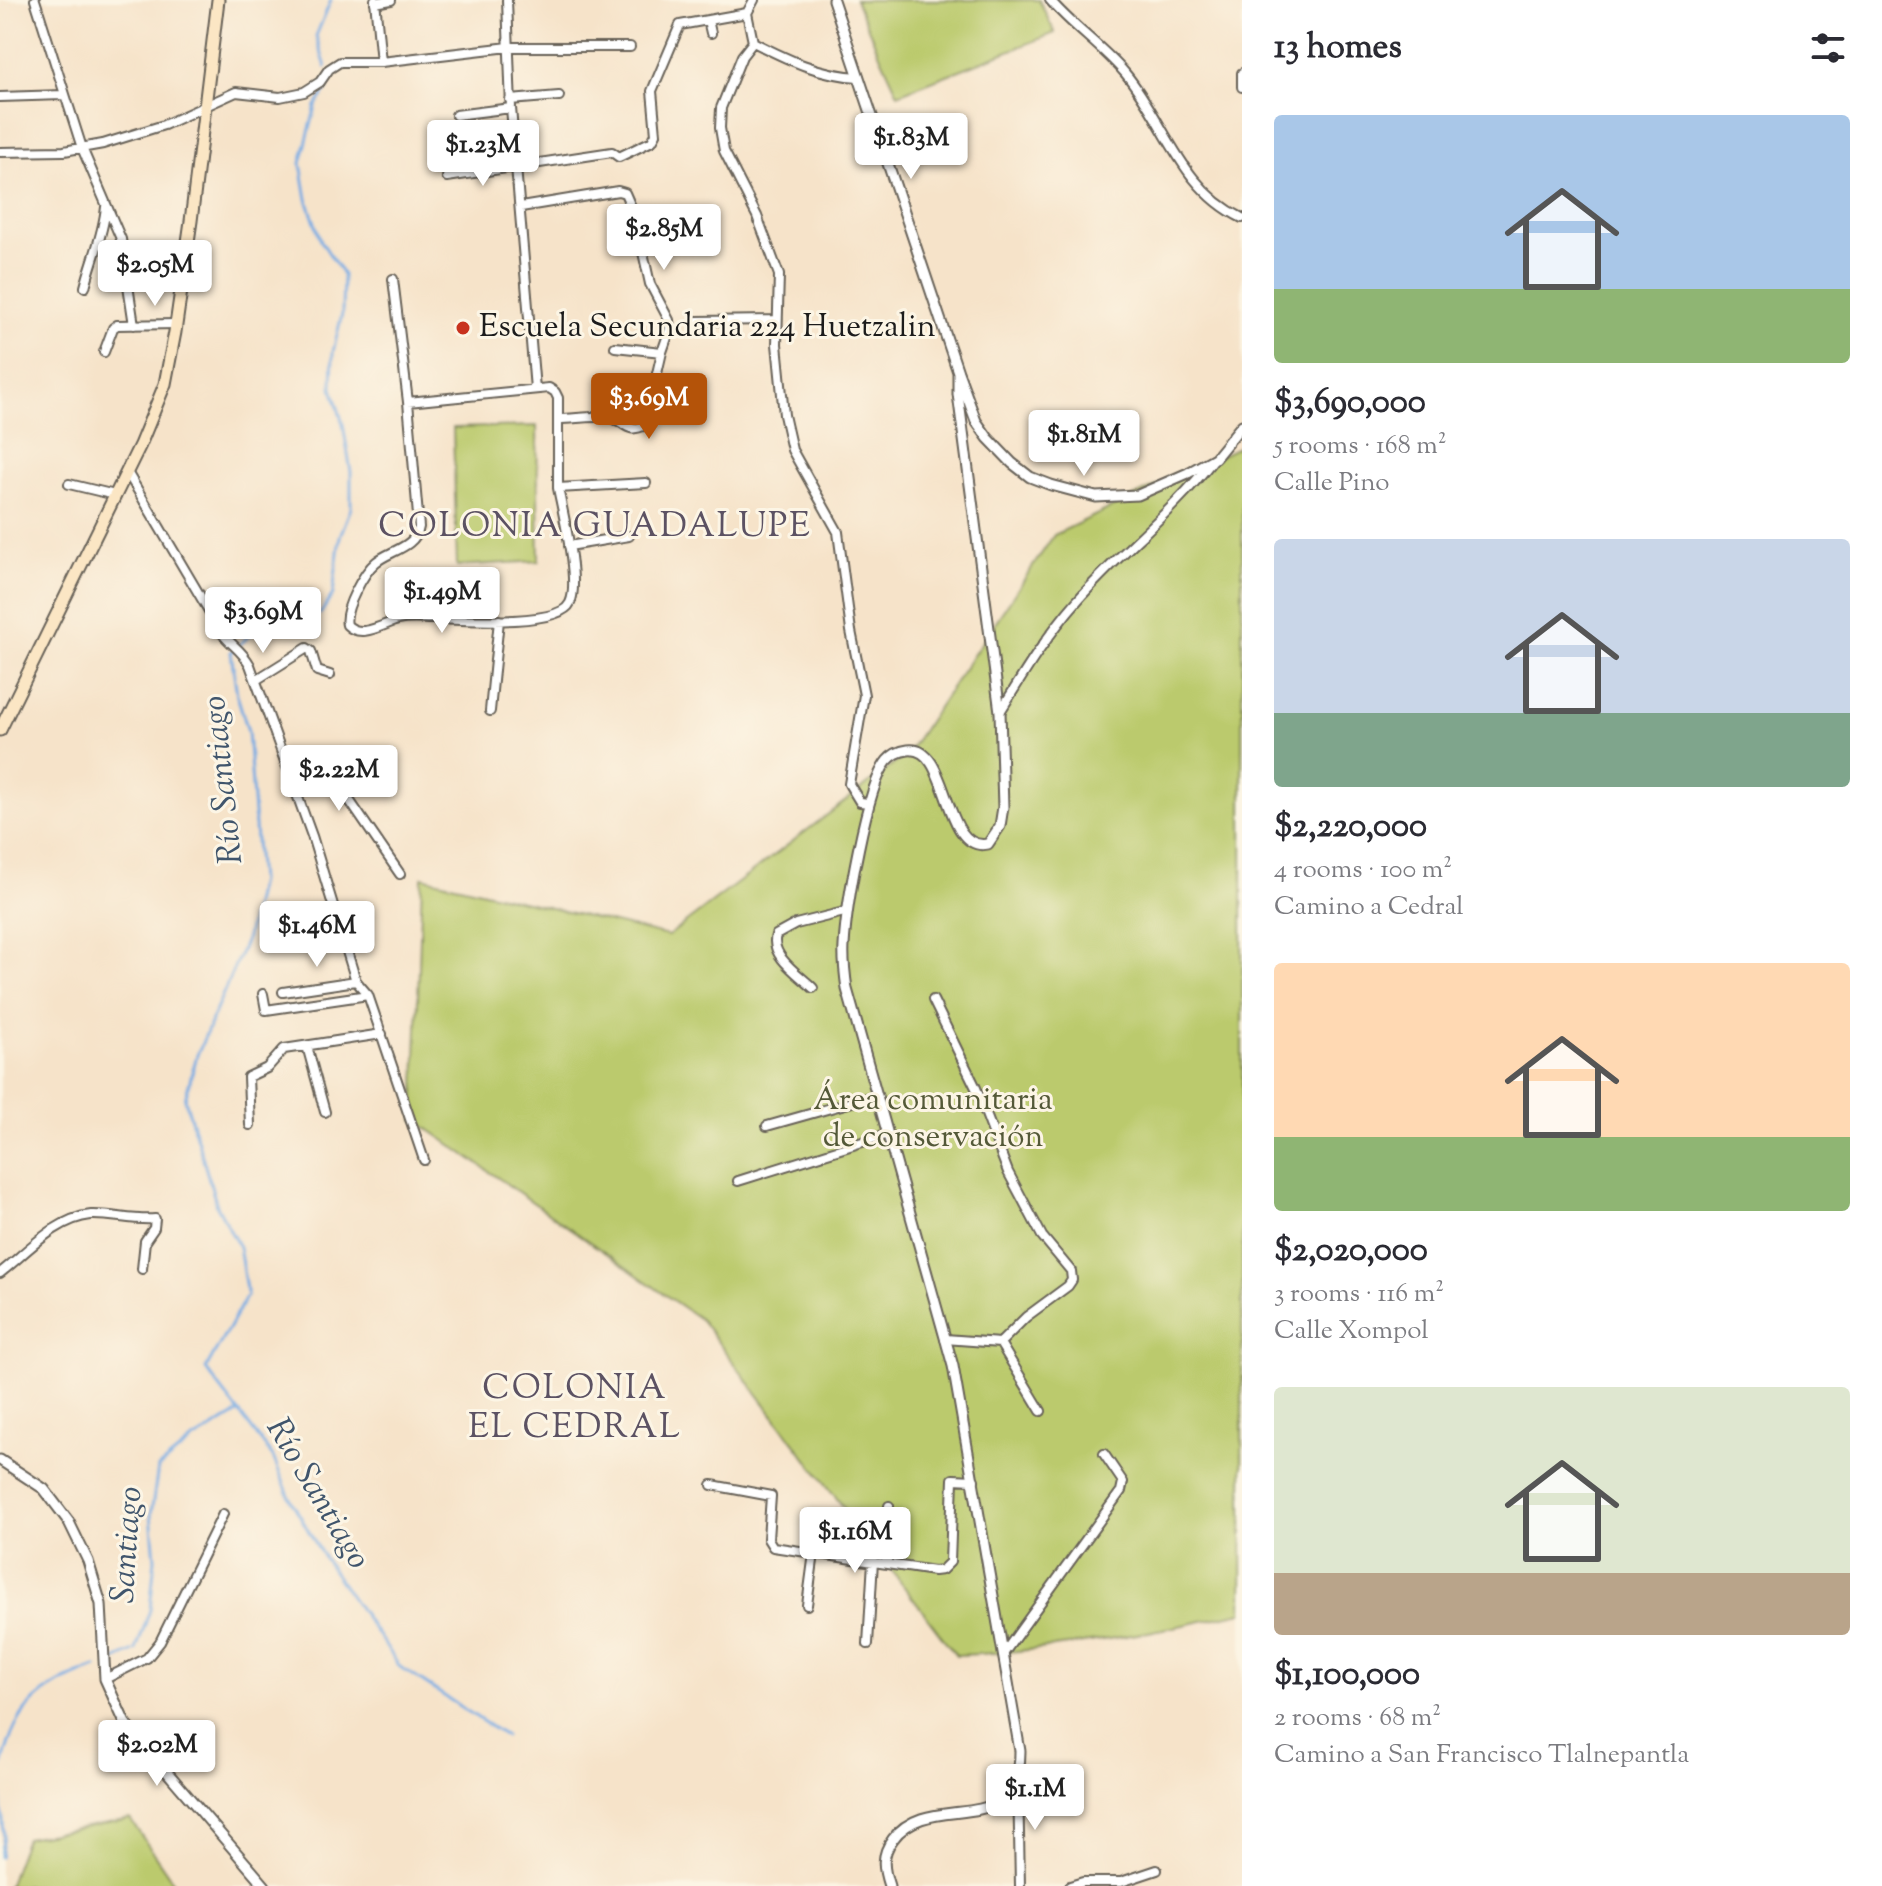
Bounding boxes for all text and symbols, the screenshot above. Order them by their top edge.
text: 13 homes [1274,24,1402,73]
icon: filters [1806,26,1850,70]
pin: $1.83M [846,113,976,181]
pin: $1.23M [418,120,548,188]
text: $1.83M [873,120,949,157]
text: $1.23M [445,127,521,164]
icon: home [1490,167,1634,311]
pin: $2.85M [599,204,729,272]
text: $2.85M [625,211,703,248]
pin: $2.05M [90,240,220,308]
text: $2.05M [116,247,194,284]
place label: Escuela Secundaria 224 Huetzalin [479,305,936,351]
marker: Escuela Secundaria 224 Huetzalin [454,319,472,337]
pin: $3.69M [584,373,714,441]
text: $3,690,000 [1274,379,1426,428]
text: $3.69M [609,380,689,417]
pin: $1.81M [1019,410,1149,478]
text: $1.81M [1047,417,1121,454]
text: 5 rooms · 168 m² [1274,428,1447,465]
text: Calle Pino [1274,465,1390,502]
district label: COLONIA GUADALUPE [378,503,812,552]
pin: $1.49M [377,567,507,635]
text: $1.49M [403,574,481,611]
pin: $3.69M [198,587,328,655]
icon: home [1490,591,1634,735]
text: $3.69M [223,594,303,631]
water label: Río Santiago [191,693,257,867]
pin: $2.22M [274,745,404,813]
text: $2.22M [299,752,379,789]
text: $2,220,000 [1274,803,1427,852]
text: 4 rooms · 100 m² [1274,852,1452,889]
text: Camino a Cedral [1274,889,1464,926]
pin: $1.46M [252,901,382,969]
text: $1.46M [278,908,356,945]
icon: home [1490,1015,1634,1159]
park label: Área comunitaria de conservación [813,1078,1053,1161]
text: $2,020,000 [1274,1227,1428,1276]
text: 3 rooms · 116 m² [1274,1276,1444,1313]
text: Calle Xompol [1274,1313,1429,1350]
district label: COLONIA EL CEDRAL [468,1365,682,1453]
water label: Río Santiago [252,1409,382,1579]
icon: home [1490,1439,1634,1583]
water label: Santiago [99,1485,157,1605]
pin: $1.16M [790,1507,920,1575]
text: $1.16M [818,1514,892,1551]
text: $1,100,000 [1274,1651,1420,1700]
text: 2 rooms · 68 m² [1274,1700,1441,1737]
pin: $2.02M [92,1720,222,1788]
text: $2.02M [116,1727,198,1764]
text: Camino a San Francisco Tlalnepantla [1274,1737,1689,1774]
pin: $1.1M [979,1764,1091,1832]
text: $1.1M [1004,1771,1066,1808]

